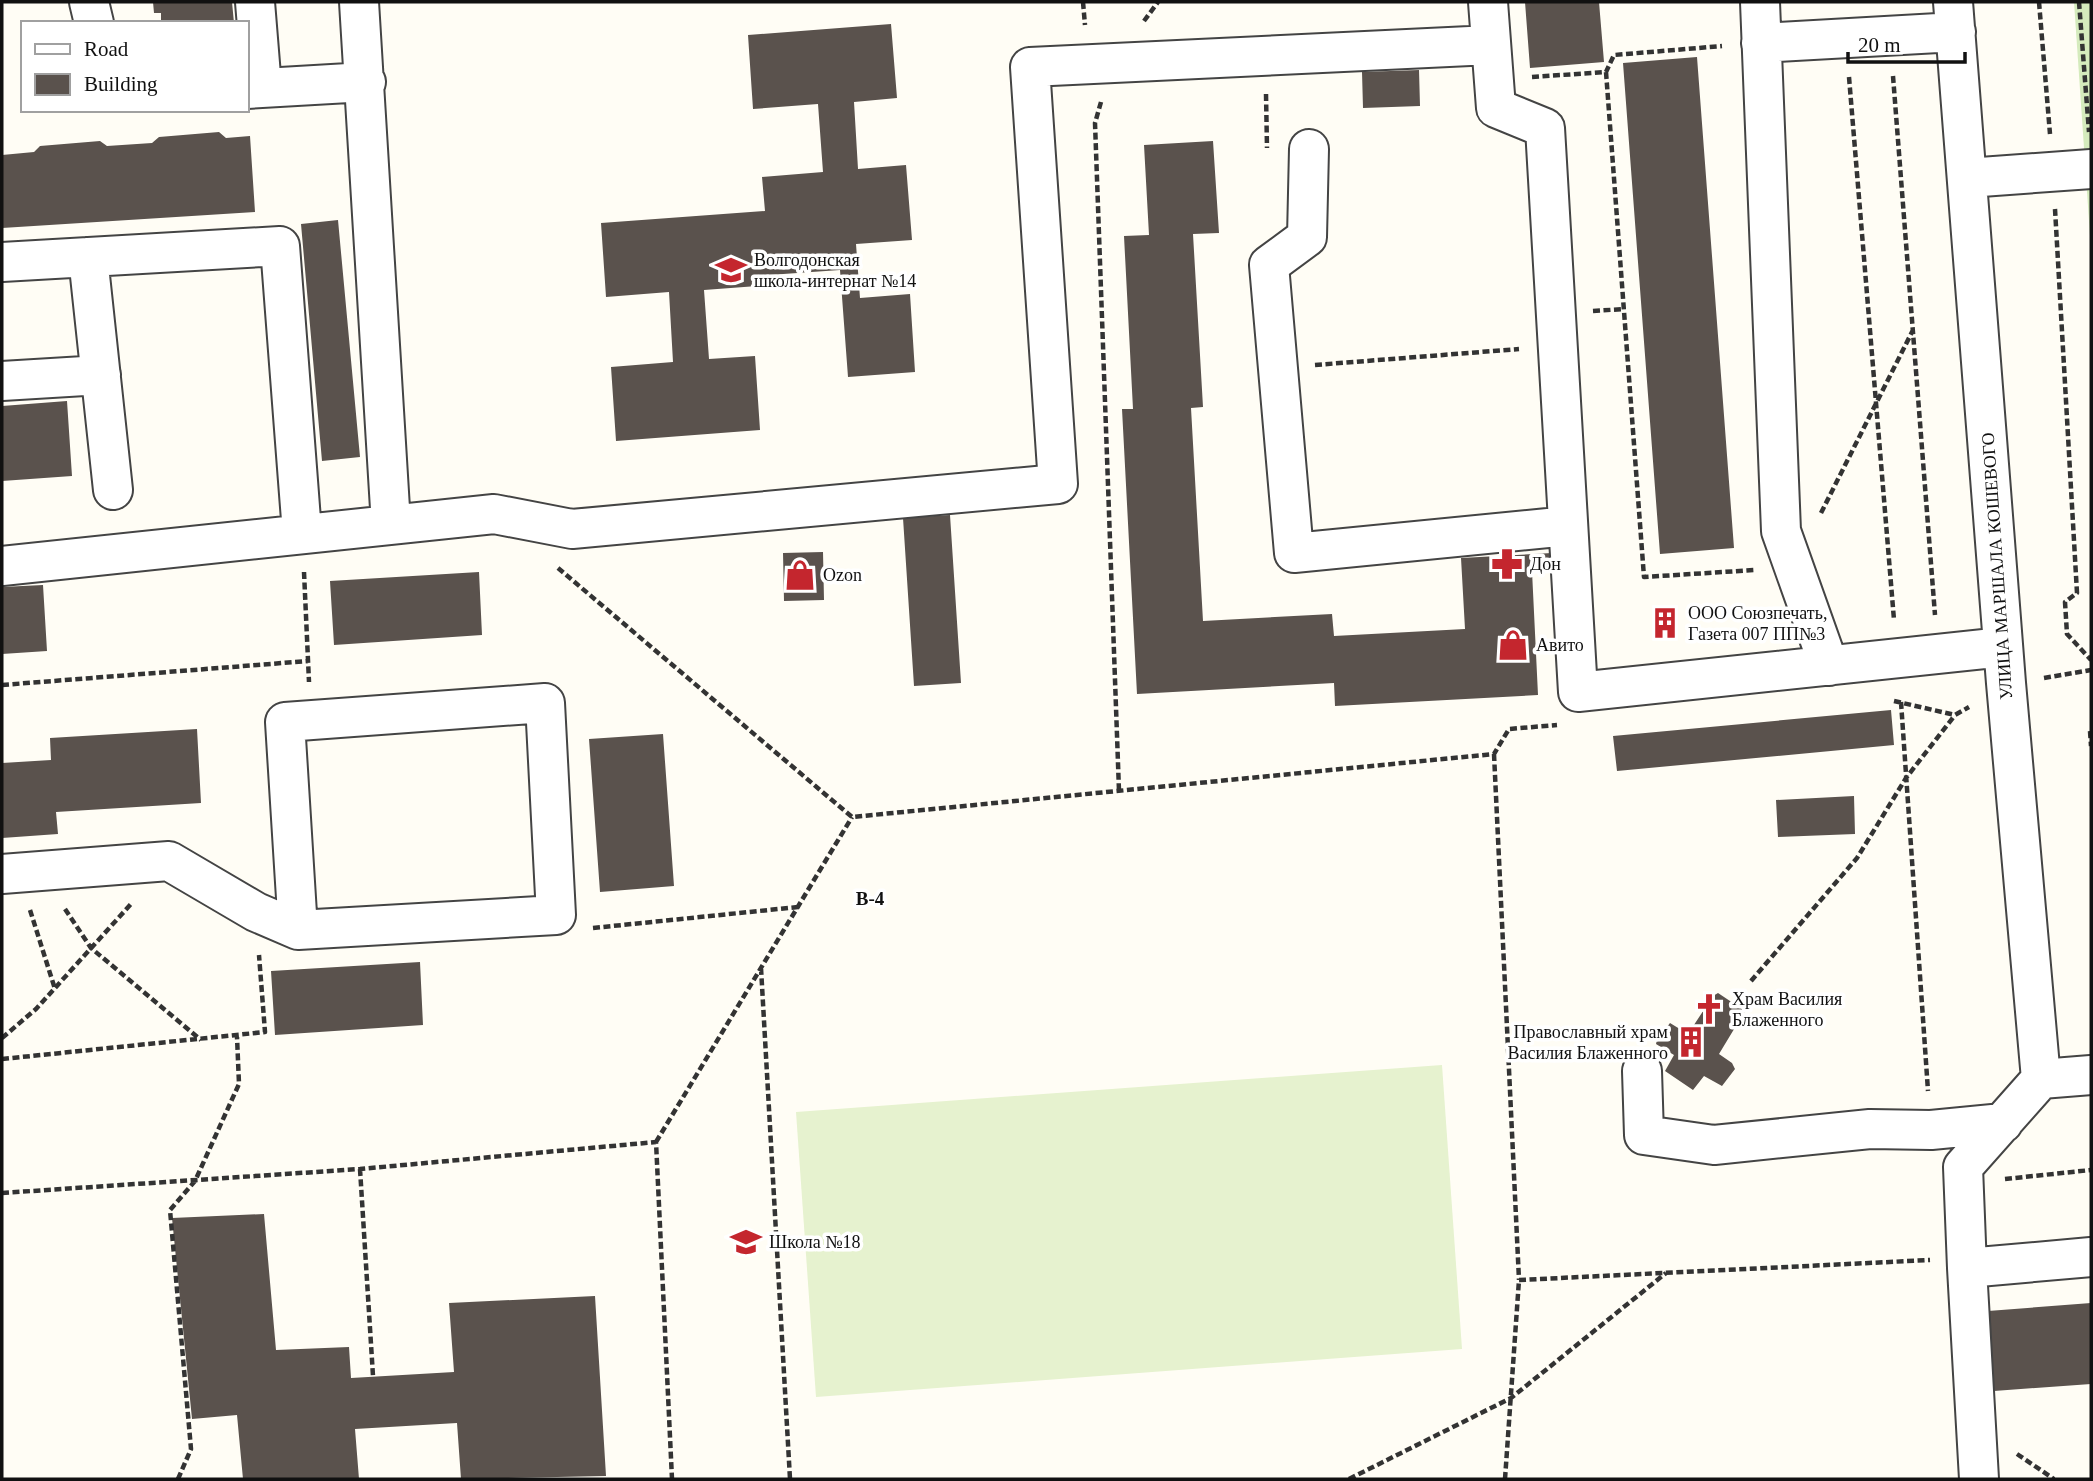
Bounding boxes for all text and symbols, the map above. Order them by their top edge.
legend [21,21,248,112]
scale bar [1848,21,1965,65]
text: 20 m [1858,33,1901,57]
text: Road [84,37,129,61]
text: Building [84,72,158,96]
place label: Волгодонская школа-интернат №14 [754,250,916,291]
school or university icon: Волгодонская школа-интернат №14 [714,253,748,287]
street label: УЛИЦА МАРШАЛА КОШЕВОГО [1978,432,2016,700]
pharmacy icon: Дон [1490,547,1524,581]
place label: Дон [1530,554,1561,574]
shop icon: Ozon [783,558,817,592]
place label: Ozon [823,565,862,585]
place label: ООО Союзпечать, Газета 007 ПП№3 [1688,603,1827,644]
building icon: ООО Союзпечать, Газета 007 ПП№3 [1648,606,1682,640]
shop icon: Авито [1496,628,1530,662]
place label: Авито [1536,635,1584,655]
district label: В-4 [856,888,885,909]
place label: Храм Василия Блаженного [1732,989,1842,1030]
church icon: Храм Василия Блаженного [1692,992,1726,1026]
place label: Православный храм Василия Блаженного [1508,1022,1668,1063]
building icon: Православный храм Василия Блаженного [1674,1025,1708,1059]
school or university icon: Школа №18 [729,1225,763,1259]
place label: Школа №18 [769,1232,860,1252]

